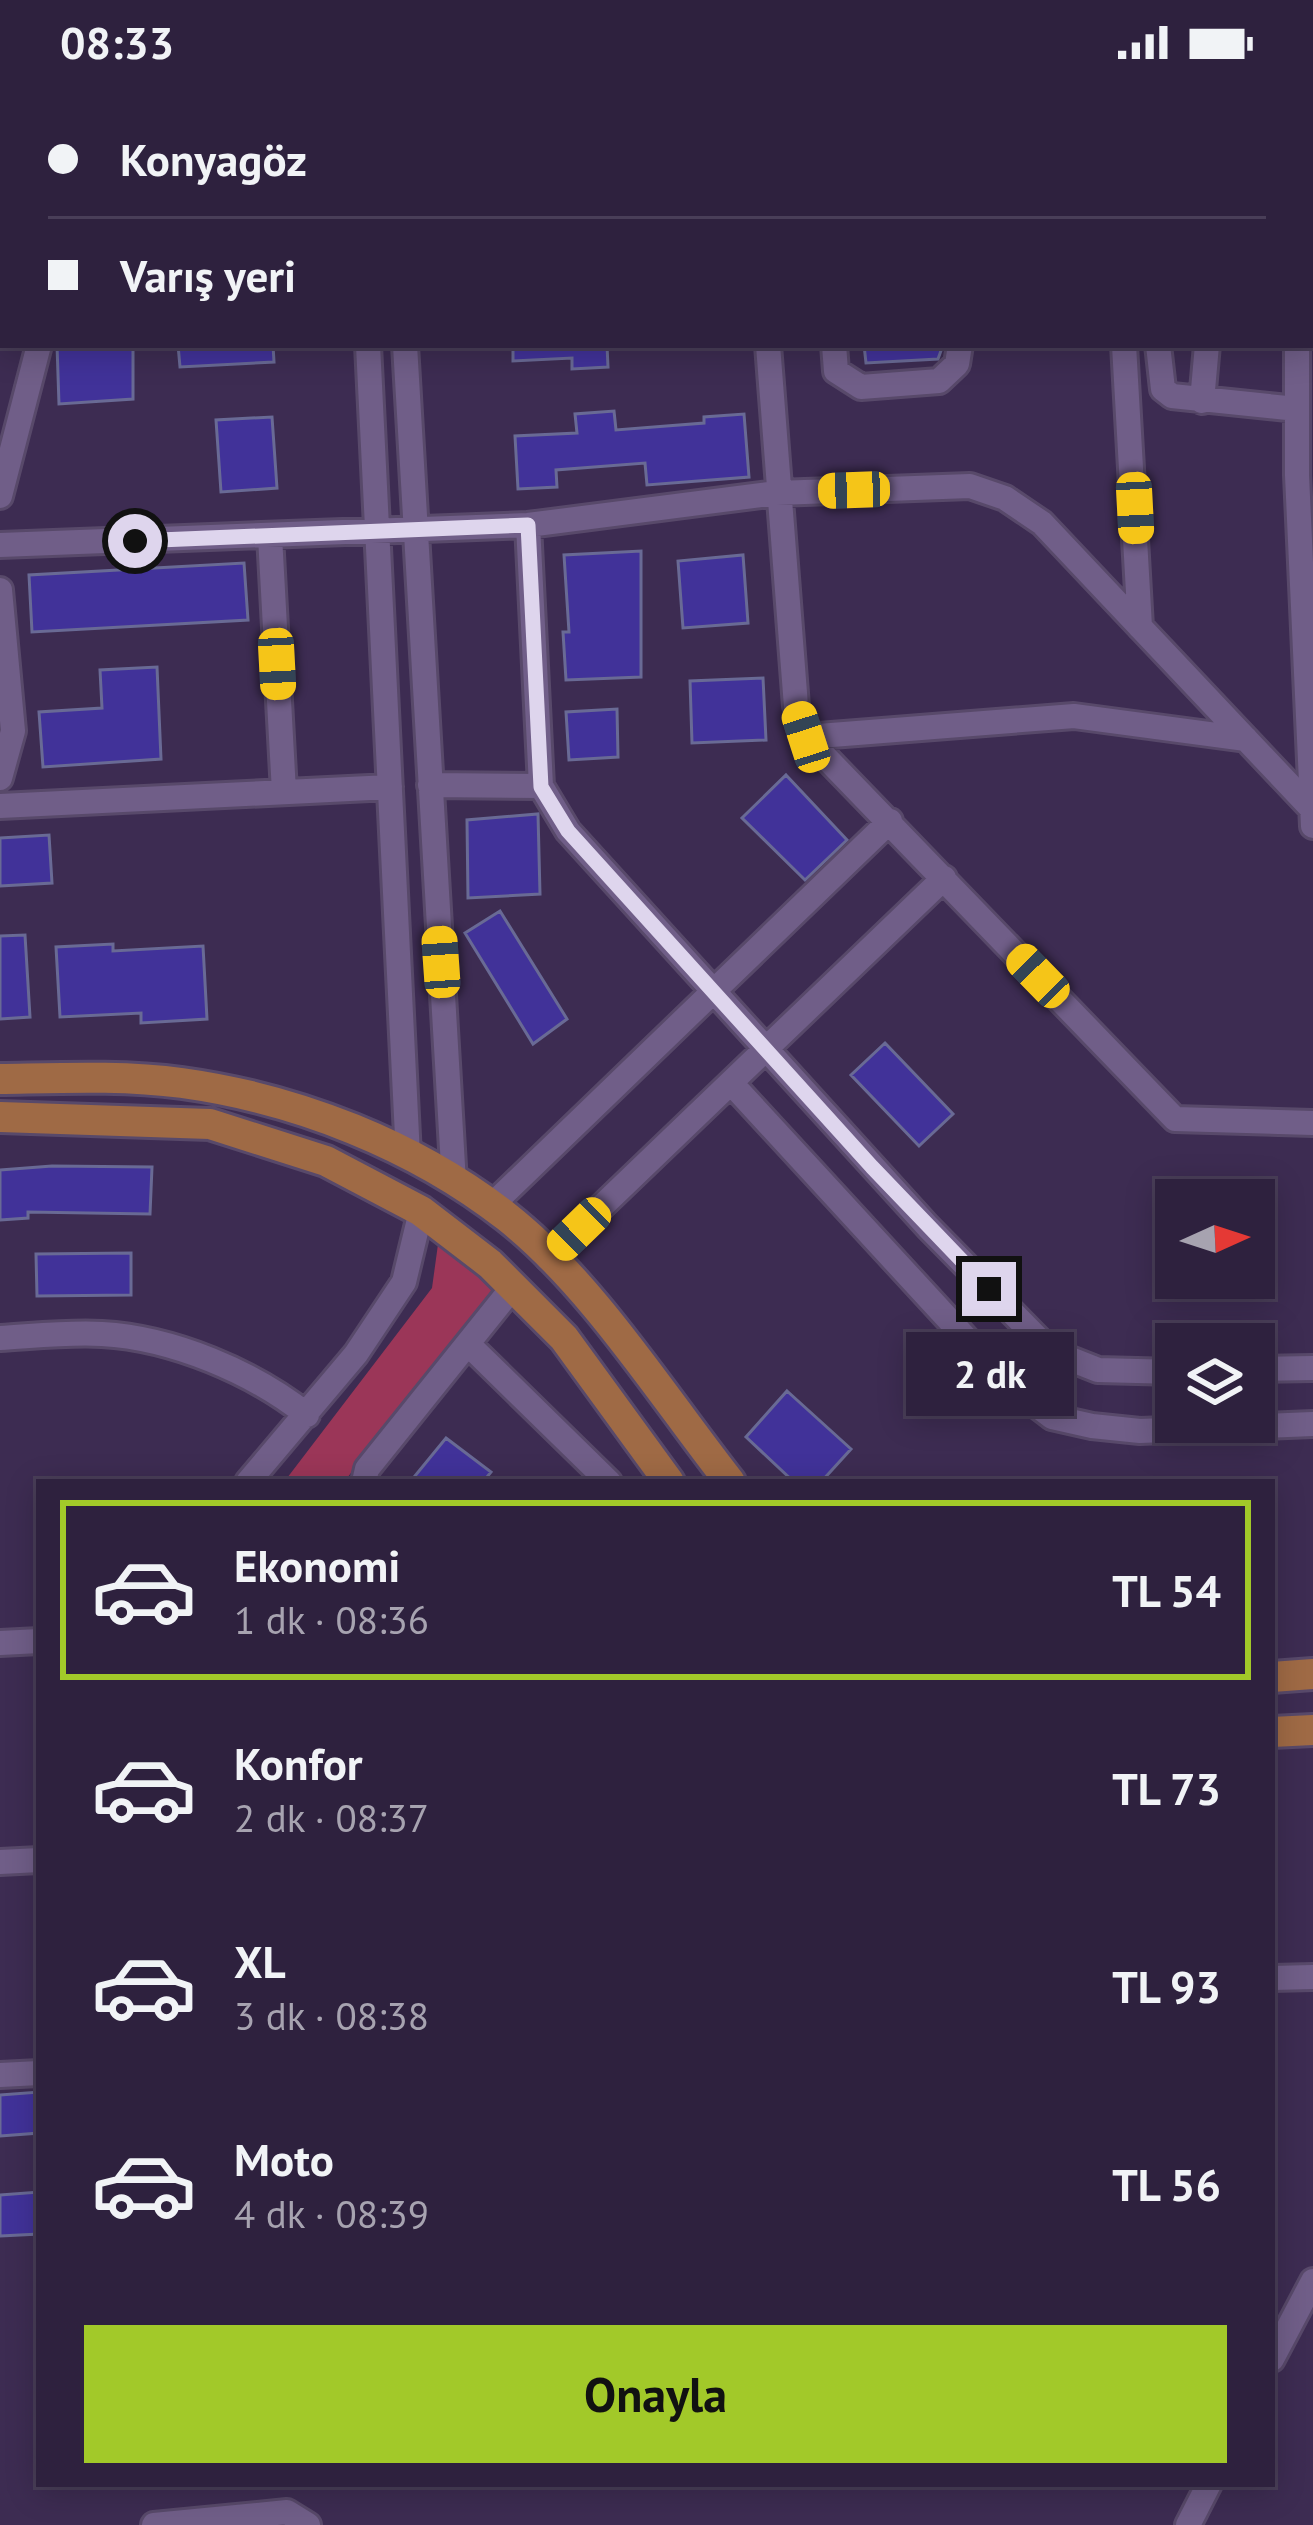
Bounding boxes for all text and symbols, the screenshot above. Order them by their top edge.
text: 08:33 [60,13,174,71]
text: Konyagöz [120,130,307,188]
text: Varış yeri [120,246,296,304]
car [817,471,891,509]
car [1115,471,1155,545]
route start [108,514,162,568]
car [257,627,297,701]
car [778,697,834,777]
car [421,925,461,999]
car [1000,938,1076,1014]
north arrow [1155,1179,1275,1299]
map controls [1155,1179,1275,1443]
car [541,1191,617,1267]
route end [962,1262,1016,1316]
button: layers [1155,1323,1275,1443]
callout: 2 dk [905,1331,1073,1415]
text: 2 dk [954,1348,1026,1399]
icon: car [90,1536,198,1644]
text: Ekonomi [234,1536,400,1594]
text: TL 54 [1112,1561,1221,1619]
text: 1 dk · 08:36 [234,1594,429,1645]
icon: car [90,1734,198,1842]
text: Konfor [234,1734,363,1792]
text: TL 73 [1112,1759,1221,1817]
text: 2 dk · 08:37 [234,1792,429,1843]
icon: car [90,1932,198,2040]
text: XL [234,1932,286,1990]
text: TL 93 [1112,1957,1221,2015]
text: 3 dk · 08:38 [234,1990,429,2041]
icon: car [90,2130,198,2238]
text: Moto [234,2130,334,2188]
text: TL 56 [1112,2155,1221,2213]
text: 4 dk · 08:39 [234,2188,429,2239]
button: Onayla [84,2325,1227,2463]

